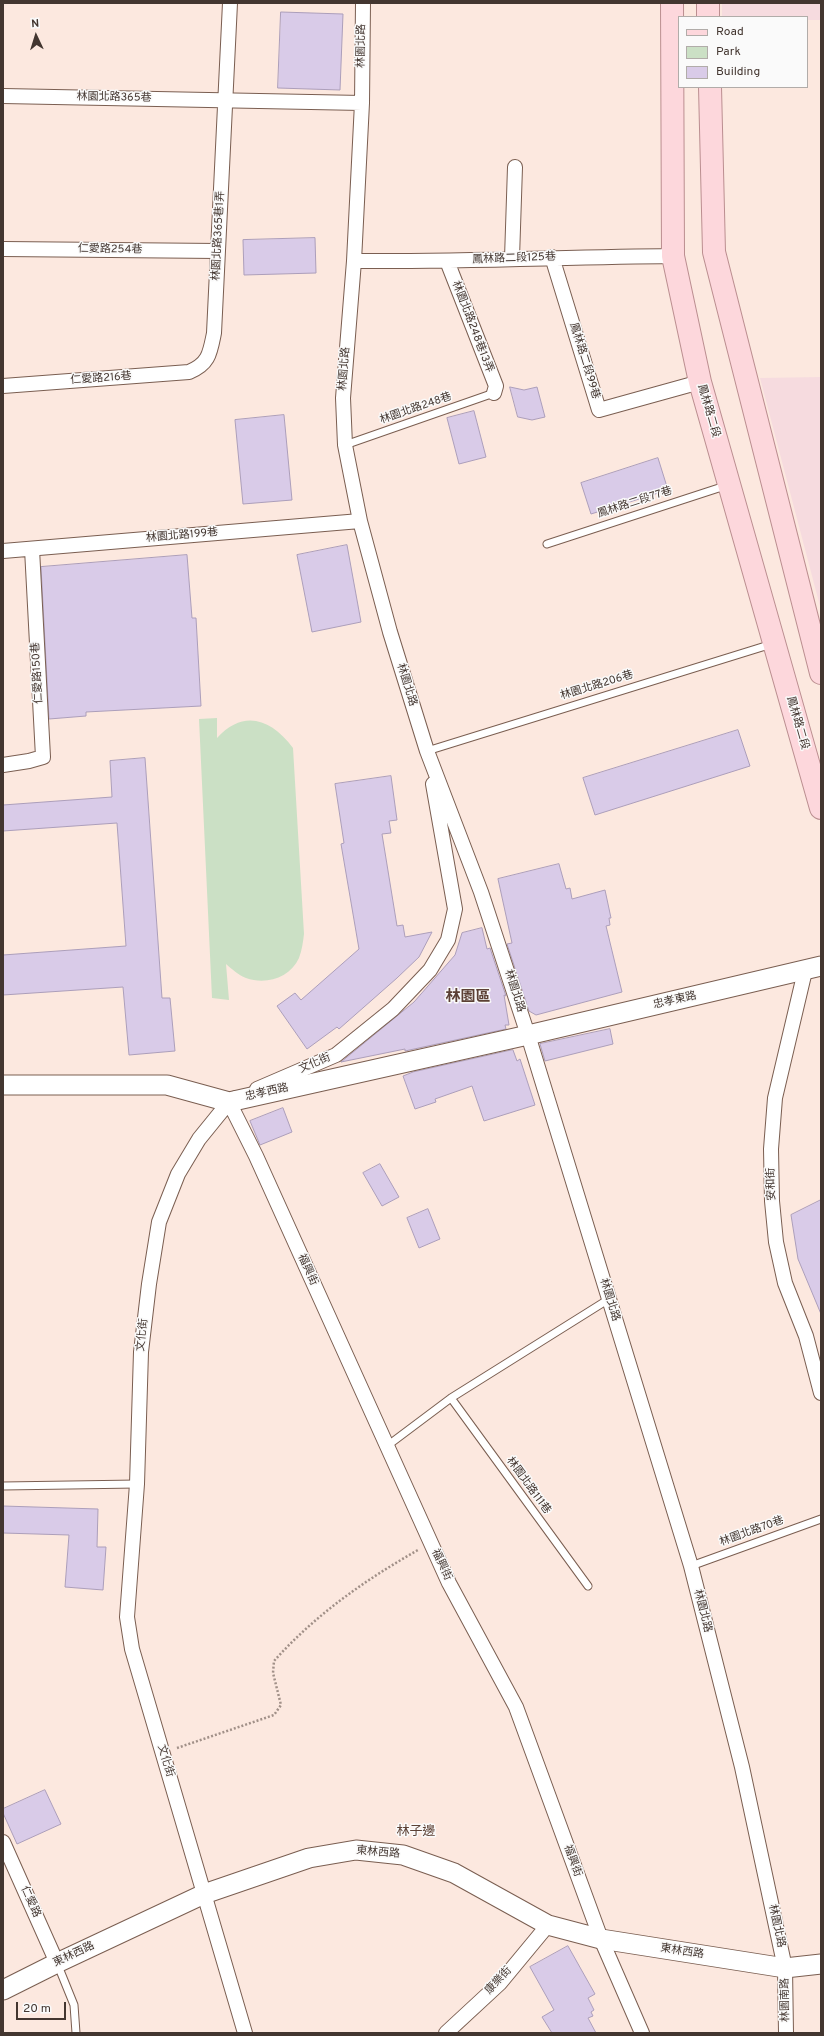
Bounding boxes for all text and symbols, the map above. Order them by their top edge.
north arrow [16,16,56,56]
legend [678,16,808,88]
text: N [31,17,40,31]
street label: 林園北路 [355,24,369,68]
text: Road [716,24,744,40]
text: Park [716,44,741,60]
text: Building [716,64,760,80]
street label: 林園北路365巷 [76,91,152,105]
street label: 林園北路365巷1弄 [210,191,228,281]
street label: 仁愛路254巷 [78,243,142,257]
street label: 鳳林路二段125巷 [472,251,556,267]
street label: 林園北路248巷13弄 [448,279,496,375]
street label: 鳳林路二段99巷 [566,321,602,401]
street label: 林園北路 [337,347,353,391]
street label: 仁愛路216巷 [70,370,132,388]
street label: 鳳林路二段 [694,383,722,439]
street label: 林園北路248巷 [378,391,454,427]
street label: 鳳林路二段77巷 [596,485,674,521]
street label: 林園北路199巷 [145,526,219,546]
street label: 仁愛路150巷 [30,642,46,704]
street label: 林園北路 [393,662,419,708]
street label: 林園北路206巷 [559,669,635,703]
street label: 鳳林路二段 [783,695,811,751]
street label: 林園北路 [501,968,527,1014]
district label: 林園區 [446,989,490,1007]
street label: 忠孝東路 [652,990,698,1012]
street label: 文化街 [297,1051,333,1077]
street label: 忠孝西路 [244,1082,290,1104]
street label: 安和街 [765,1167,779,1201]
street label: 福興街 [294,1252,320,1288]
street label: 林園北路 [596,1277,622,1323]
street label: 文化街 [135,1318,151,1352]
street label: 林園北路111巷 [503,1455,553,1517]
street label: 林園北路70巷 [718,1514,786,1550]
street label: 福興街 [428,1547,454,1583]
street label: 林園北路 [690,1588,714,1634]
street label: 文化街 [154,1743,176,1779]
district label: 林子邊 [397,1824,435,1840]
street label: 福興街 [560,1843,584,1879]
street label: 東林西路 [356,1845,400,1861]
street label: 仁愛路 [17,1884,43,1920]
street label: 林園北路 [765,1903,787,1949]
street label: 東林西路 [51,1940,97,1970]
street label: 東林西路 [659,1942,705,1962]
street label: 康樂街 [483,1964,515,1998]
street label: 林園南路 [779,1978,793,2022]
scale bar [18,1994,68,2020]
text: 20 m [23,2001,51,2017]

